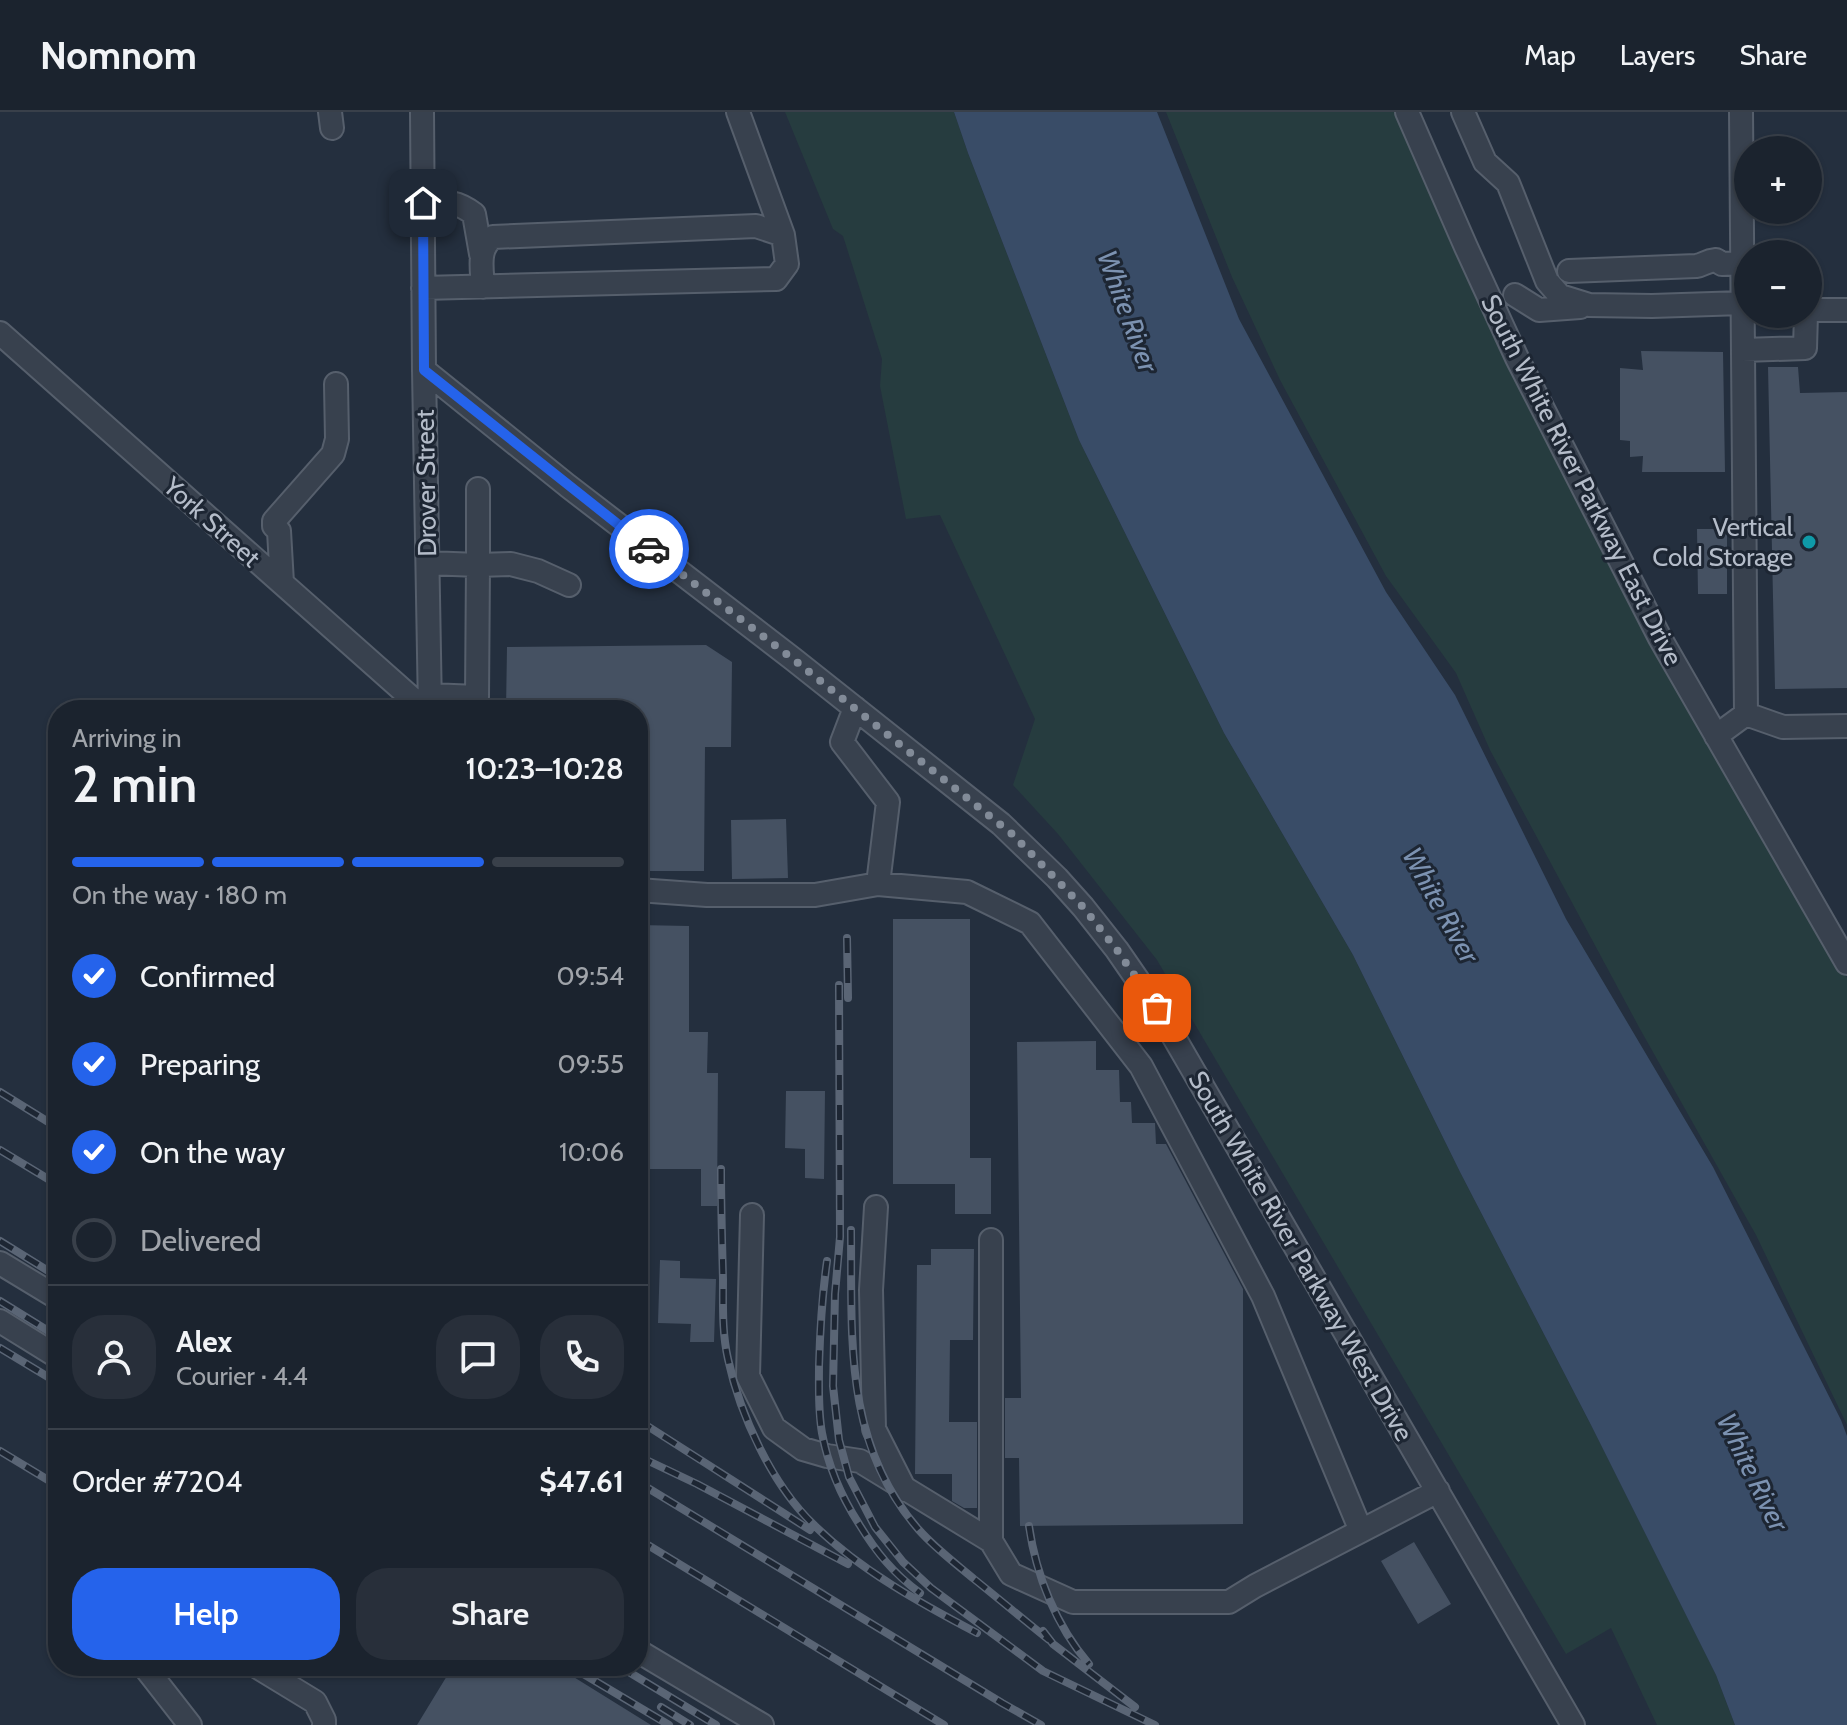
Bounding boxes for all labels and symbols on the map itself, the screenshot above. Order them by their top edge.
pin [389,169,457,237]
water label: White River [1090,245,1166,378]
street label: South White River Parkway East Drive [1474,289,1690,671]
street label: Drover Street [409,409,443,557]
street label: York Street [156,470,267,574]
courier [609,509,689,589]
place label: Vertical Cold Storage [1652,511,1793,573]
marker: Vertical Cold Storage [1800,533,1818,551]
water label: White River [1395,841,1487,970]
pin [1123,974,1191,1042]
street label: South White River Parkway West Drive [1182,1065,1420,1447]
water label: White River [1710,1407,1797,1538]

